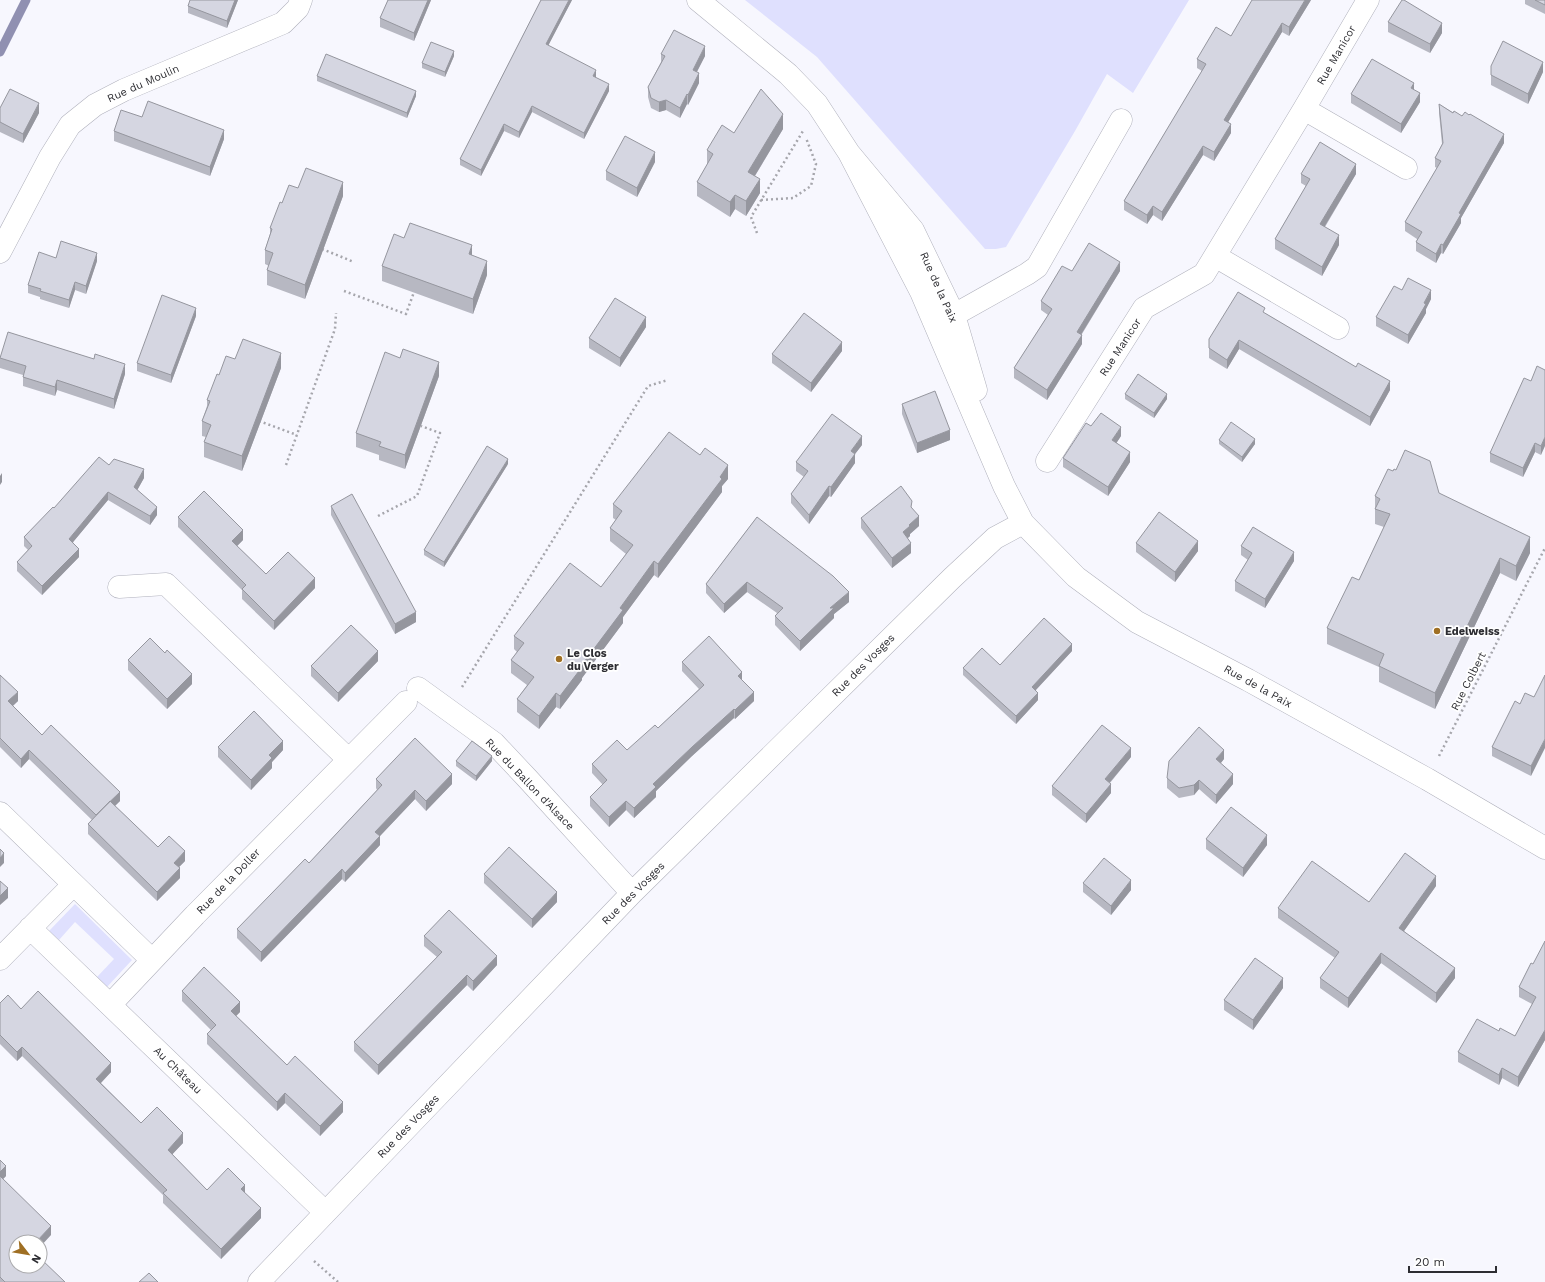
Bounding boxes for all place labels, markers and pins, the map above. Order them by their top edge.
place label: Edelweiss [1445,625,1500,638]
marker: Edelweiss [1432,626,1442,636]
place label: Le Clos du Verger [567,647,619,673]
marker: Le Clos du Verger [554,654,564,664]

